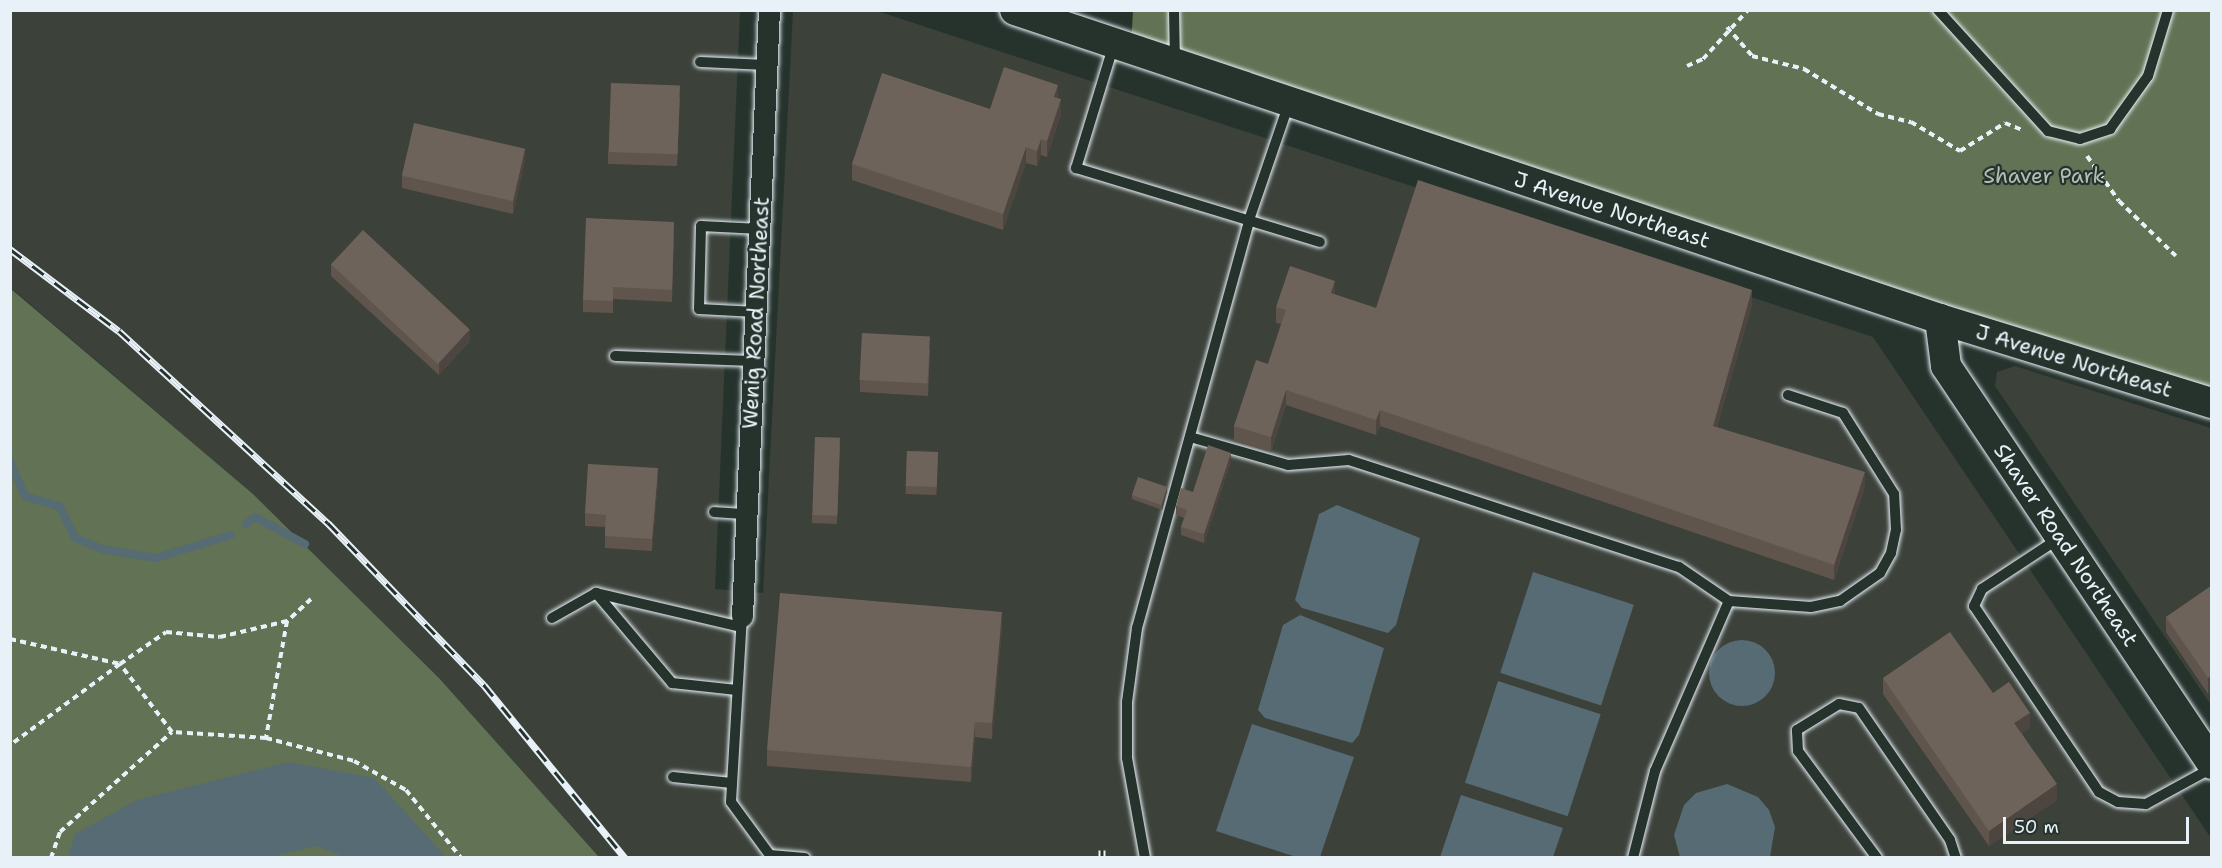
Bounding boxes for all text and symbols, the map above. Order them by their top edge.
park label: Shaver Park [1983,163,2105,189]
street label: J Avenue Northeast [1511,166,1713,254]
street label: Wenig Road Northeast [737,196,775,430]
street label: J Avenue Northeast [1973,319,2175,403]
street label: Shaver Road Northeast [1989,439,2143,651]
scale bar [2006,805,2192,843]
text: 50 m [2014,815,2059,839]

